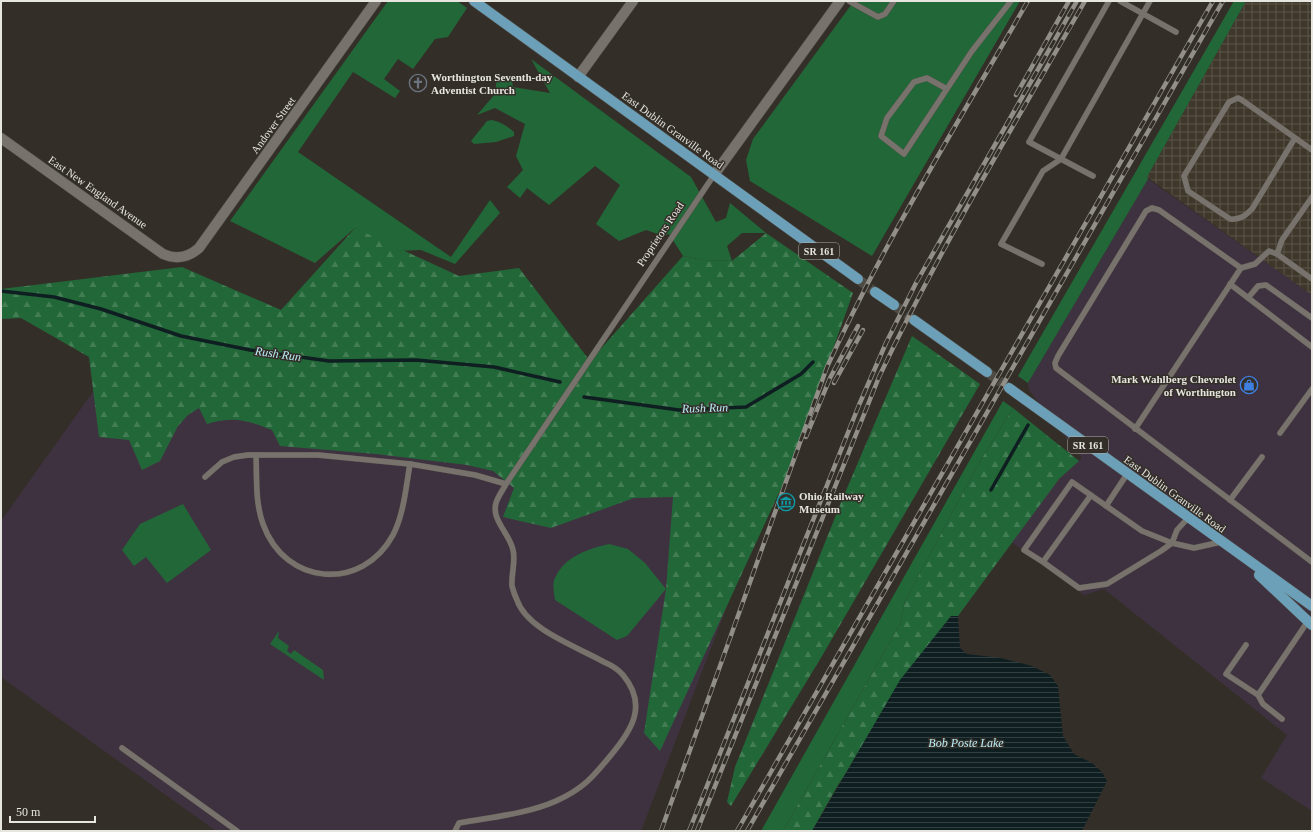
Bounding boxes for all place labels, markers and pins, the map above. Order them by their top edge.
place label: Worthington Seventh-day Adventist Church [431,71,553,96]
church icon: Worthington Seventh-day Adventist Church [408,73,428,93]
place label: Mark Wahlberg Chevrolet of Worthington [1111,373,1236,398]
shop icon: Mark Wahlberg Chevrolet of Worthington [1239,375,1259,395]
place label: Ohio Railway Museum [799,490,864,515]
museum icon: Ohio Railway Museum [776,492,796,512]

